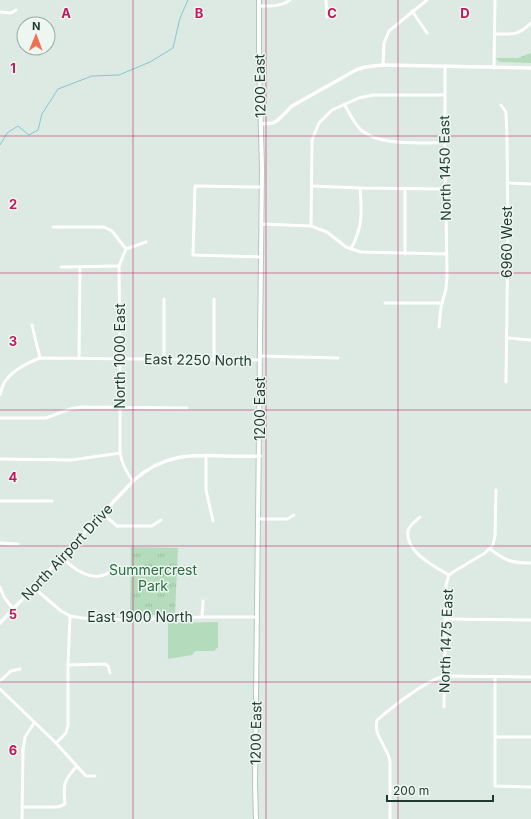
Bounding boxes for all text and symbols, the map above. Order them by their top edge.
text: A [61,5,71,21]
text: B [195,5,204,21]
text: C [327,5,337,21]
text: D [460,5,470,21]
north arrow [16,16,56,56]
text: N [32,19,40,33]
street label: 1200 East [250,53,269,118]
text: 1 [10,60,16,76]
street label: North 1450 East [435,115,454,221]
text: 2 [9,196,17,212]
street label: 6960 West [498,206,515,278]
street label: North 1000 East [111,303,128,409]
text: 3 [9,333,17,349]
street label: East 2250 North [144,350,252,369]
street label: 1200 East [251,377,268,441]
text: 4 [9,469,18,485]
street label: North Airport Drive [18,500,116,603]
park label: Summercrest Park [109,561,197,594]
street label: North 1475 East [435,588,456,693]
text: 5 [9,606,17,622]
street label: East 1900 North [87,608,193,625]
street label: 1200 East [246,700,265,765]
text: 6 [9,742,17,758]
scale bar [387,777,493,803]
text: 200 m [393,783,429,798]

